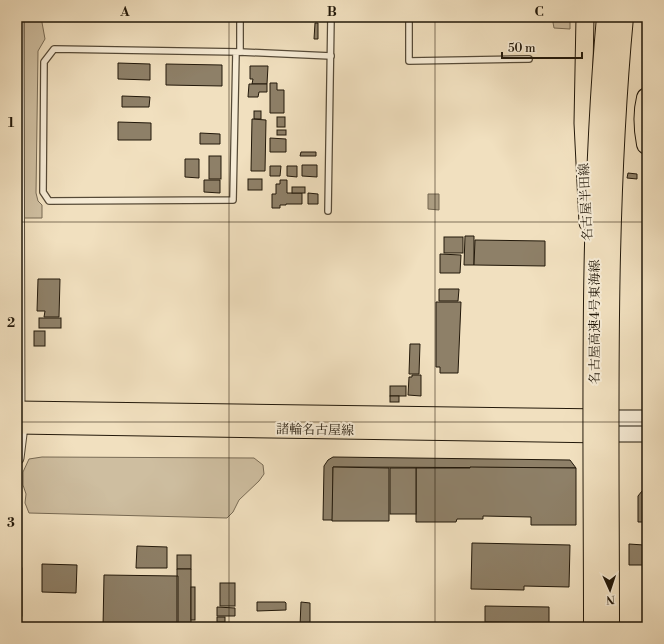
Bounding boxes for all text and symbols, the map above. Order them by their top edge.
text: A [119,4,130,20]
text: B [327,4,337,20]
text: C [534,4,544,20]
scale bar [502,34,582,60]
text: 50 m [508,41,536,56]
text: 1 [8,115,15,131]
street label: 名古屋半田線 [576,163,596,241]
street label: 名古屋高速4号東海線 [587,260,603,384]
text: 2 [7,315,15,331]
street label: 諸輪名古屋線 [276,421,354,439]
text: 3 [7,515,15,531]
north arrow [590,570,630,610]
text: N [605,592,615,606]

